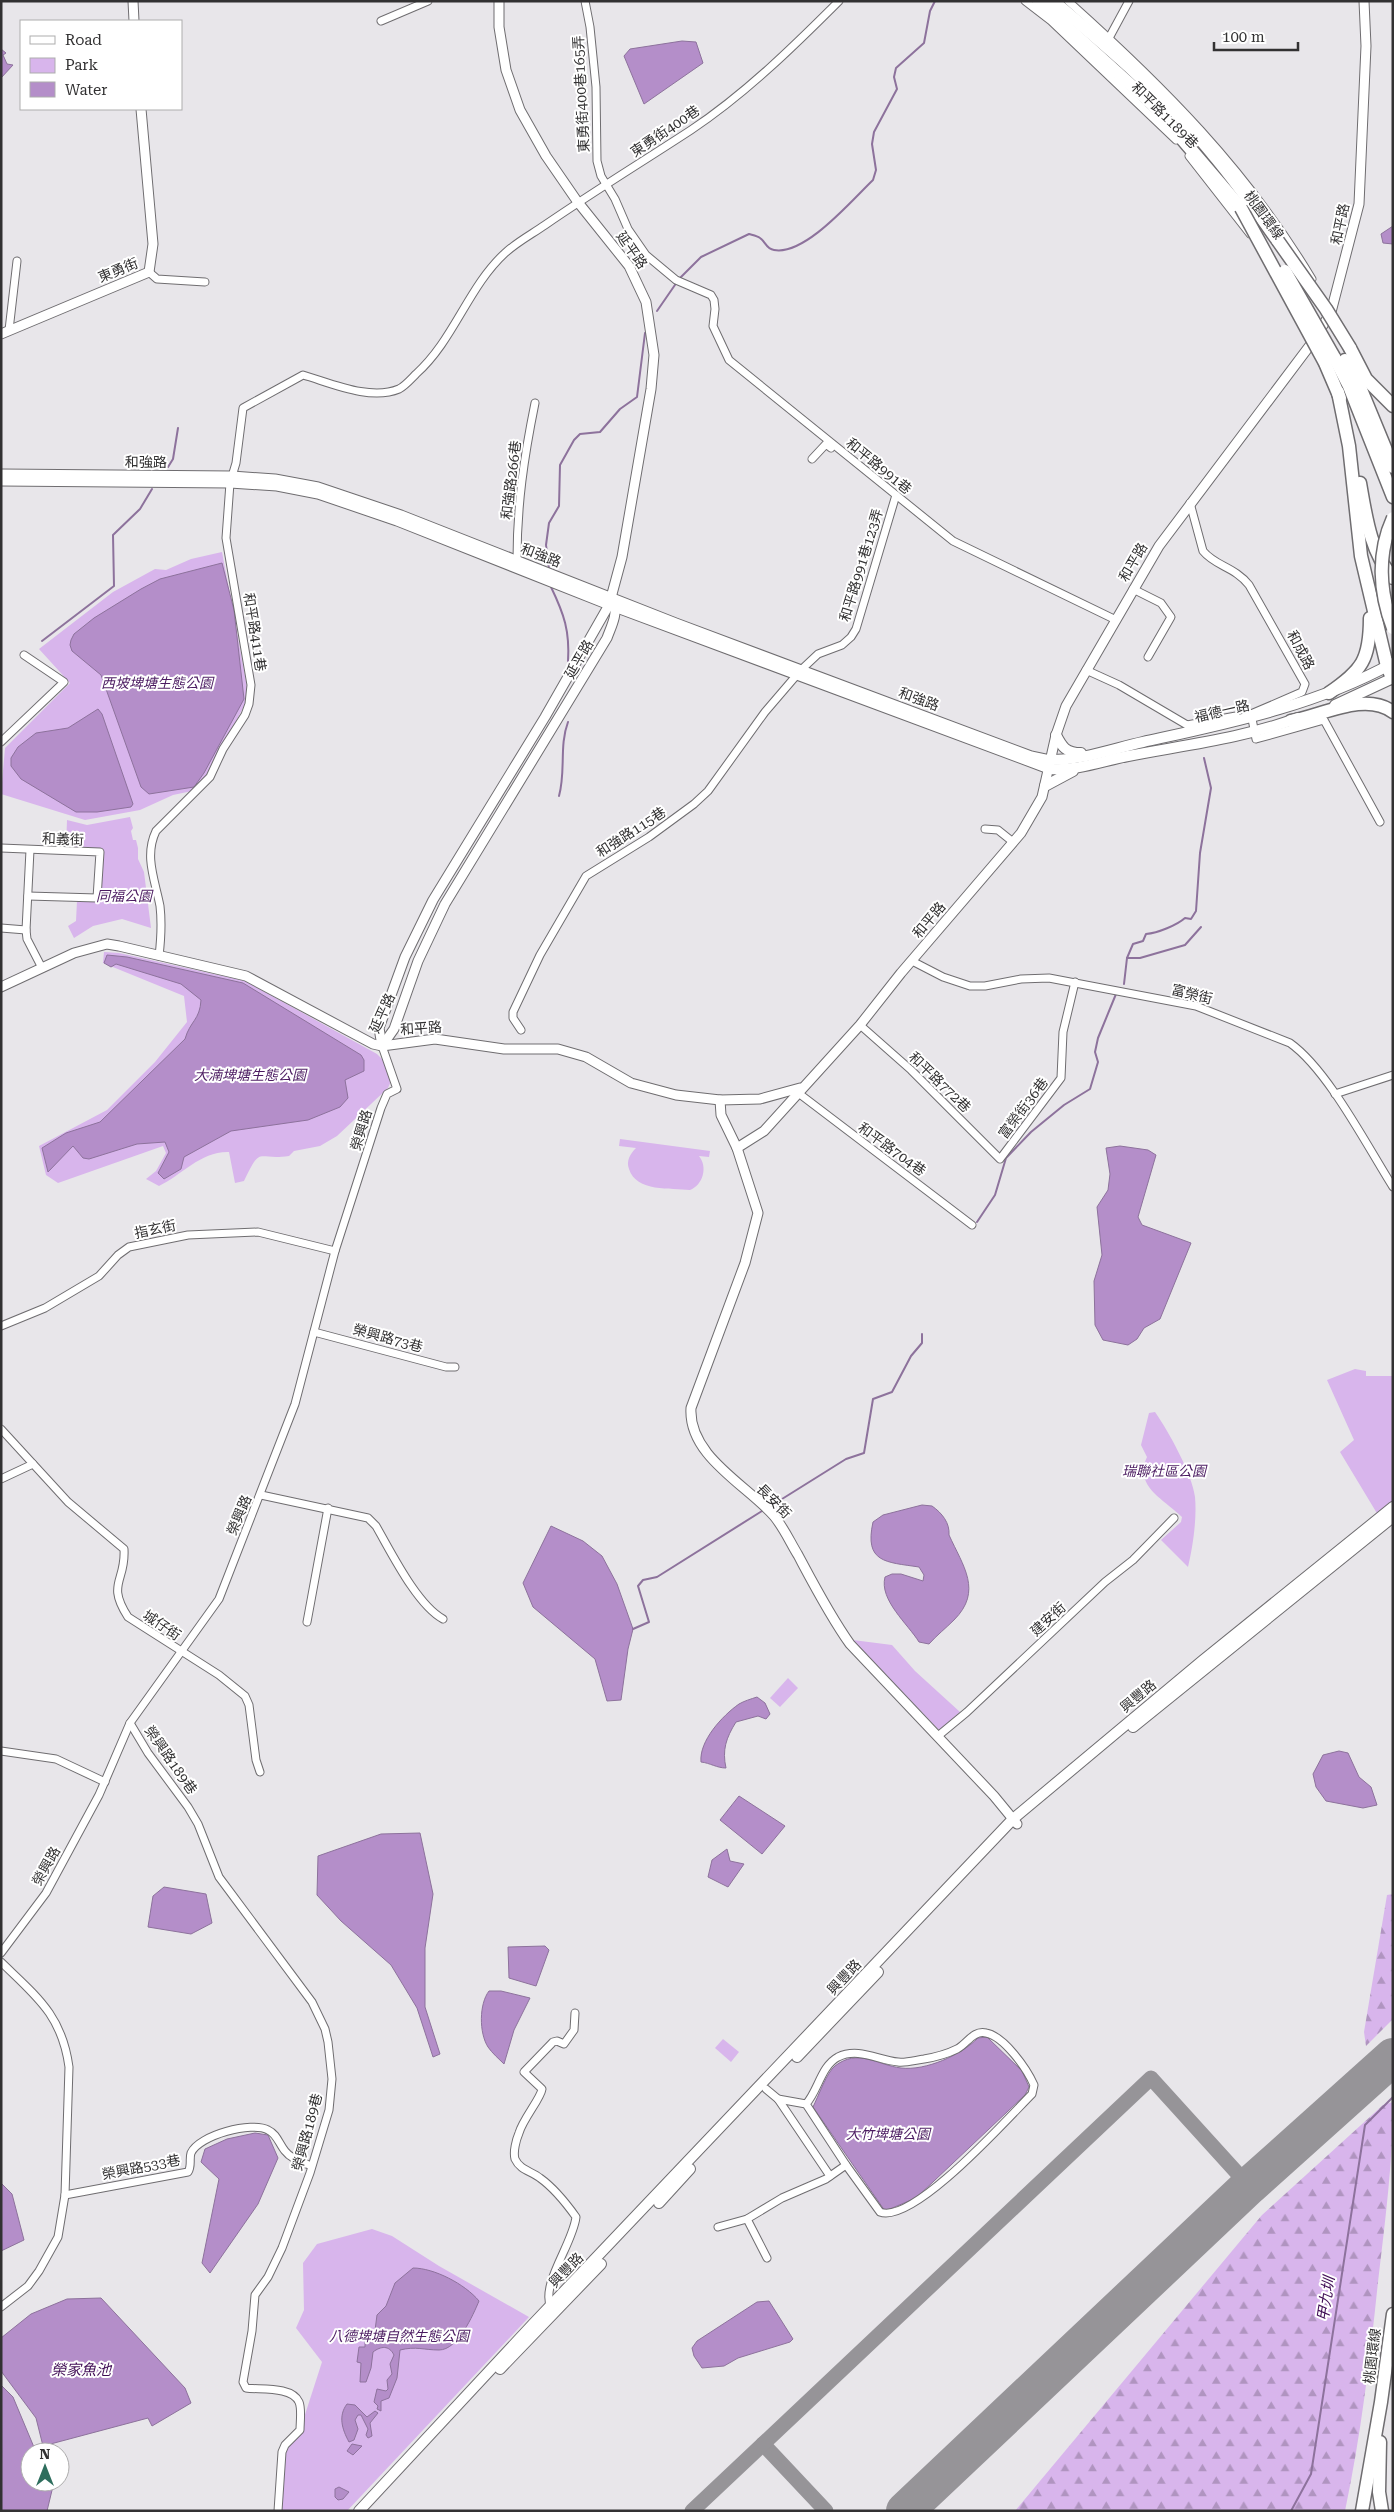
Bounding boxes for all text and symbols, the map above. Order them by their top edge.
legend [20,20,182,110]
scale bar [1214,20,1298,52]
text: 100 m [1222,28,1265,46]
text: Road [65,31,102,49]
street label: 東勇街400巷165弄 [570,35,592,153]
text: Park [65,56,99,74]
street label: 和平路1189巷 [1128,78,1202,152]
text: Water [65,81,107,99]
street label: 東勇街400巷 [628,102,702,160]
street label: 桃園環線 [1241,188,1287,242]
street label: 和平路 [1328,202,1352,246]
street label: 延平路 [613,228,651,272]
street label: 東勇街 [96,255,140,285]
street label: 和平路991巷 [843,435,915,497]
street label: 和強路266巷 [498,440,524,520]
street label: 和強路 [125,454,167,470]
street label: 和平路991巷123弄 [836,507,886,623]
street label: 和強路 [519,540,563,570]
street label: 和平路 [1116,540,1150,584]
street label: 和平路411巷 [241,591,269,673]
street label: 和成路 [1284,628,1318,672]
street label: 延平路 [562,637,596,681]
park label: 西坡埤塘生態公園 [101,675,215,691]
street label: 和強路 [897,684,941,714]
street label: 福德一路 [1193,697,1251,725]
street label: 和強路115巷 [593,804,669,860]
street label: 和義街 [42,830,84,848]
park label: 同福公園 [96,888,154,904]
street label: 和平路 [909,899,949,941]
street label: 富榮街 [1170,981,1214,1007]
street label: 延平路 [366,991,398,1035]
street label: 和平路 [399,1019,443,1037]
street label: 和平路772巷 [906,1049,974,1115]
park label: 大湳埤塘生態公園 [194,1067,308,1083]
street label: 富榮街36巷 [995,1075,1051,1141]
street label: 榮興路 [347,1108,375,1152]
street label: 和平路704巷 [855,1119,929,1179]
street label: 指玄街 [133,1217,177,1241]
street label: 榮興路73巷 [351,1321,425,1355]
park label: 瑞聯社區公園 [1122,1463,1208,1479]
street label: 長安街 [753,1480,795,1522]
street label: 榮興路 [223,1493,255,1537]
street label: 建安街 [1027,1599,1069,1639]
street label: 城仔街 [140,1607,184,1643]
street label: 興豐路 [1117,1676,1159,1716]
street label: 榮興路189巷 [142,1723,200,1797]
street label: 榮興路 [29,1844,63,1888]
street label: 興豐路 [824,1956,864,1998]
street label: 榮興路189巷 [289,2092,325,2172]
park label: 大竹埤塘公園 [846,2126,932,2142]
street label: 榮興路533巷 [100,2152,182,2182]
street label: 興豐路 [546,2249,586,2291]
water label: 甲九圳 [1314,2273,1339,2323]
street label: 桃園環線 [1361,2327,1383,2385]
park label: 八德埤塘自然生態公園 [329,2328,471,2344]
water label: 榮家魚池 [51,2361,113,2379]
north arrow [20,2442,70,2492]
text: N [40,2446,51,2462]

